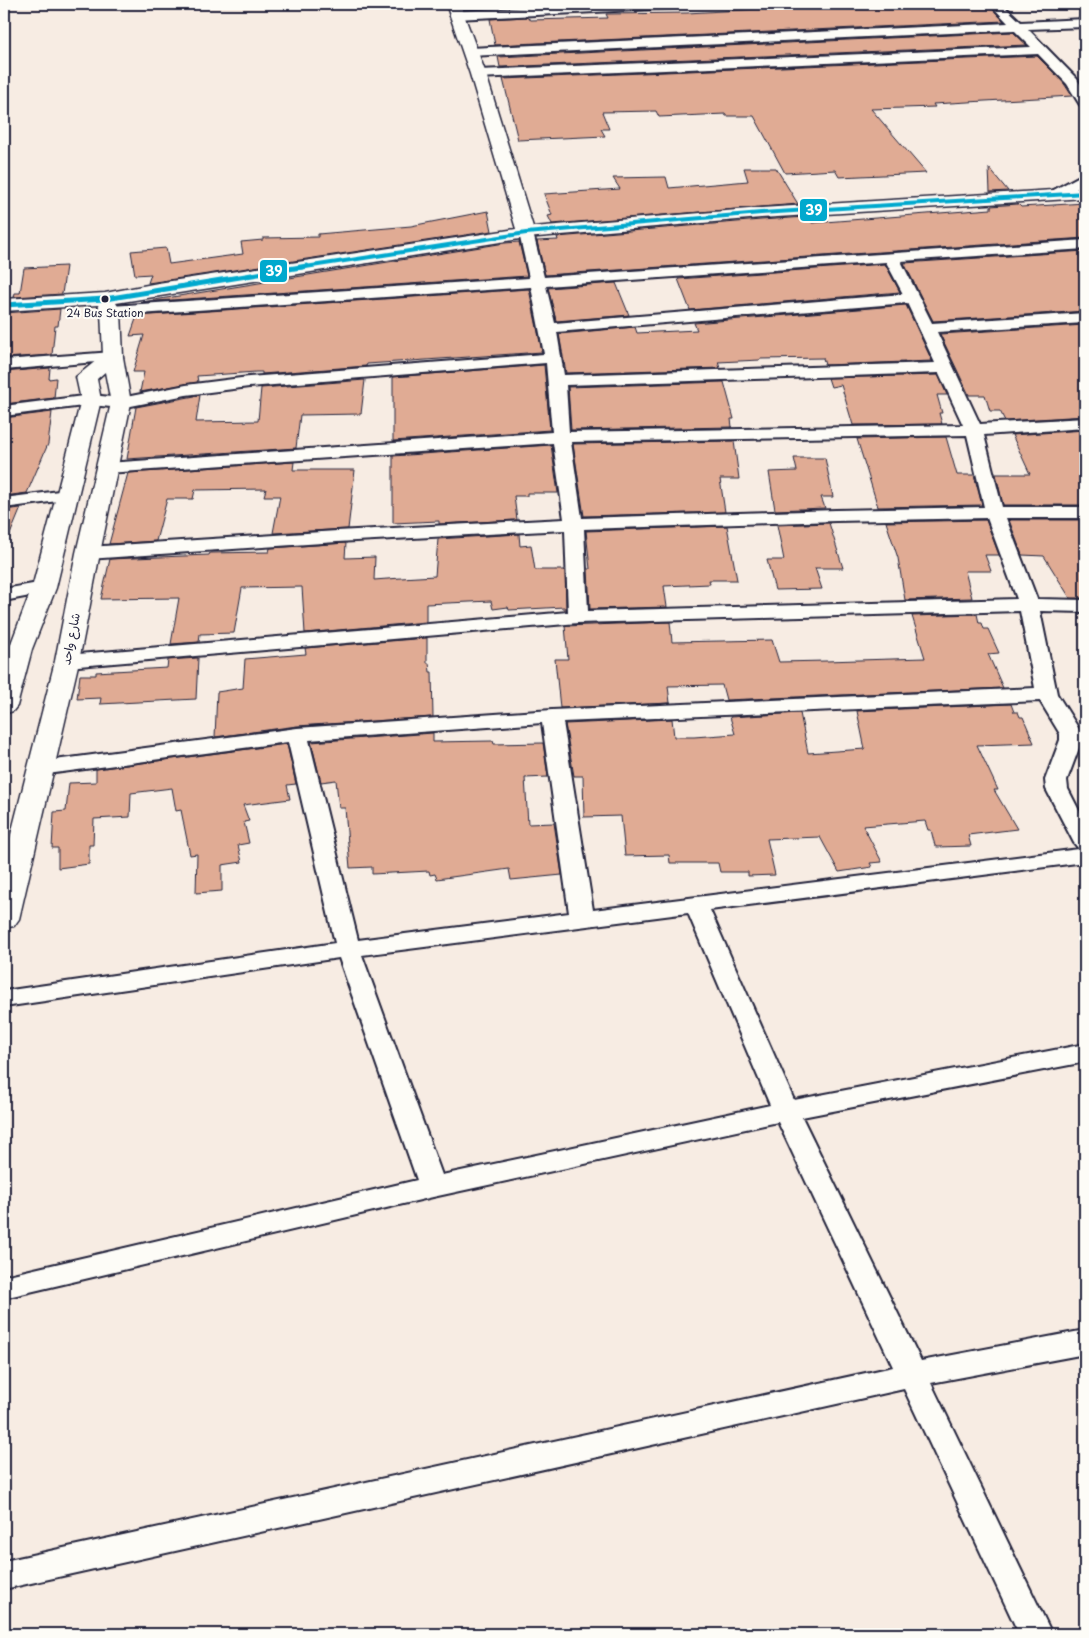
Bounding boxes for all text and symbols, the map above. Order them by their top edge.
line badge: 39 [799,198,828,222]
text: 39 [805,199,823,220]
line badge: 39 [259,259,288,283]
text: 39 [265,260,283,281]
marker: 24 Bus Station [100,294,110,304]
place label: 24 Bus Station [66,304,144,321]
street label: شارع واحد [56,611,85,667]

